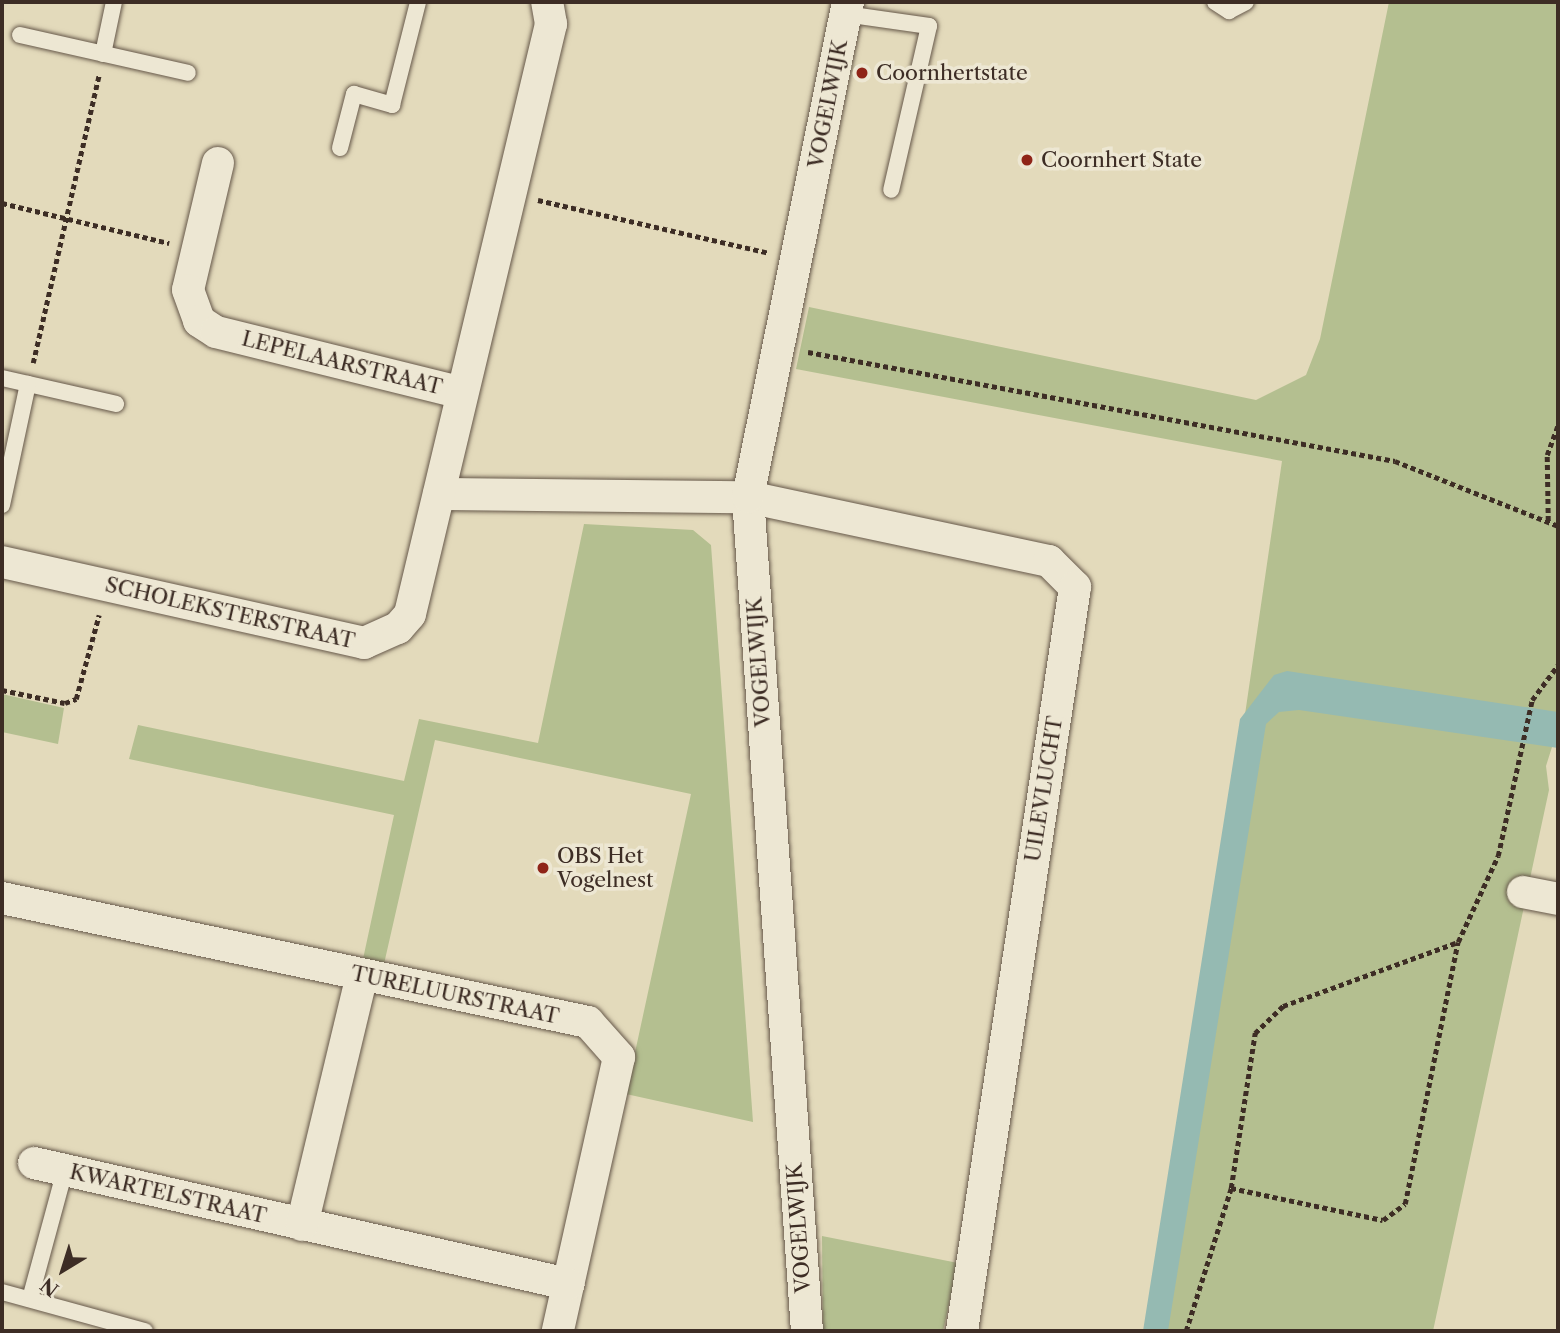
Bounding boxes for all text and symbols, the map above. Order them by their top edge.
street label: VOGELWIJK [803,38,853,170]
place label: Coornhertstate [876,60,1028,86]
marker: Coornhertstate [854,65,870,81]
place label: Coornhert State [1041,147,1202,173]
marker: Coornhert State [1019,152,1035,168]
street label: LEPELAARSTRAAT [239,326,445,400]
street label: SCHOLEKSTERSTRAAT [103,572,357,654]
street label: VOGELWIJK [742,596,776,728]
street label: UILEVLUCHT [1020,714,1068,864]
place label: OBS Het Vogelnest [557,843,654,893]
marker: OBS Het Vogelnest [535,860,551,876]
street label: TURELUURSTRAAT [349,961,561,1029]
street label: KWARTELSTRAAT [67,1159,269,1229]
street label: VOGELWIJK [782,1162,816,1294]
north arrow [28,1235,98,1305]
text: N [36,1273,63,1301]

